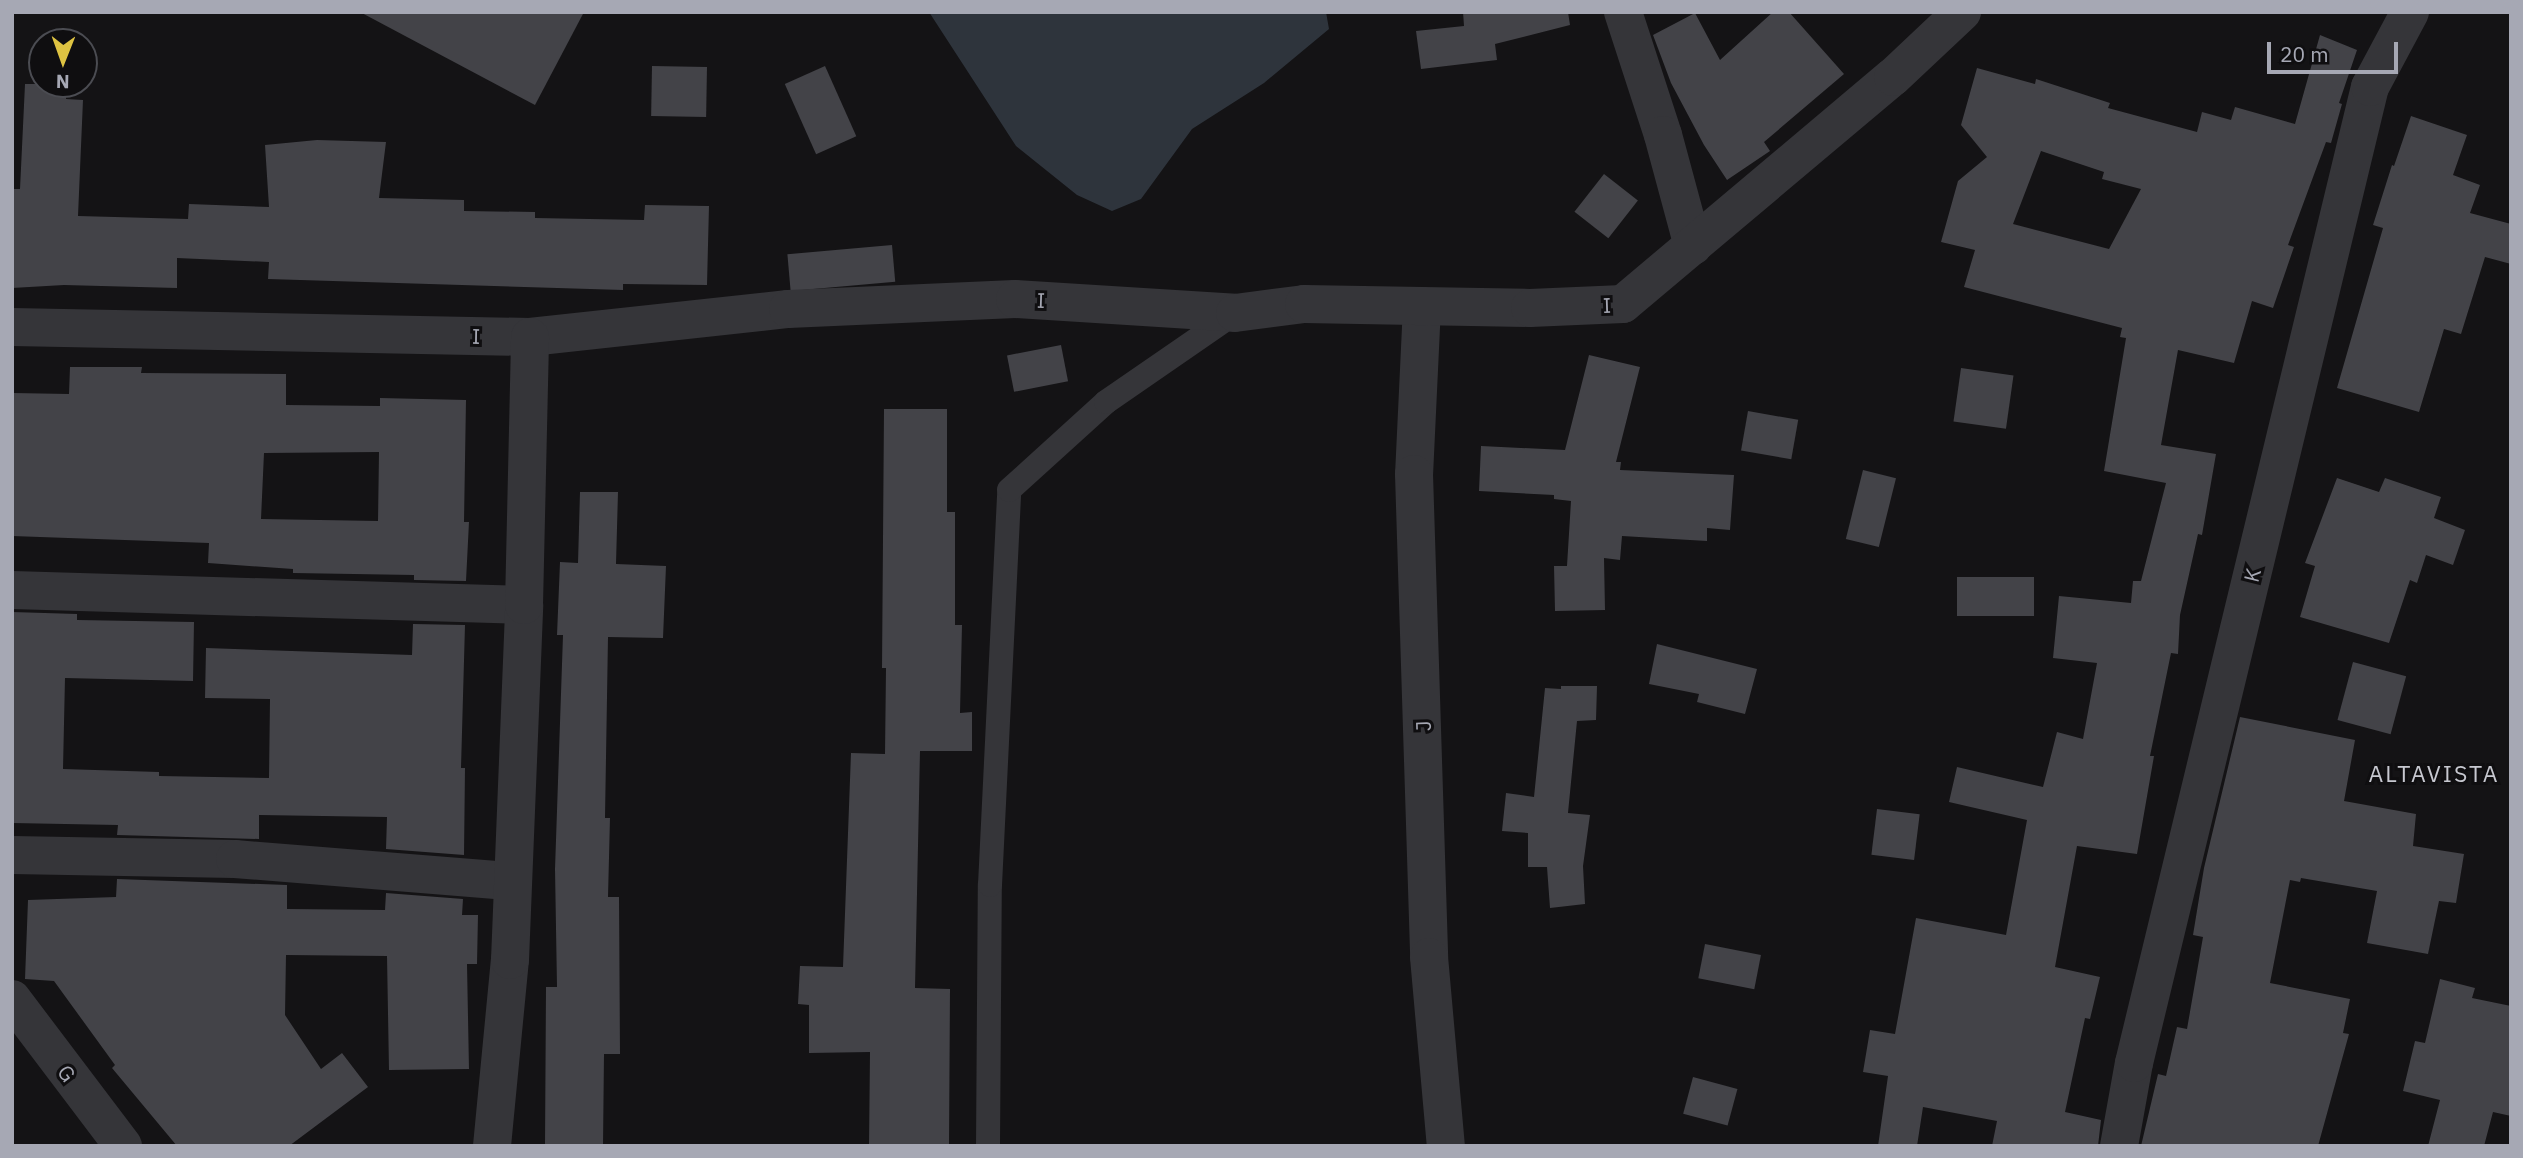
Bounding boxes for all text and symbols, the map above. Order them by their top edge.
north arrow [28,28,98,98]
scale bar [2271,28,2402,72]
text: 20 m [2280,40,2329,68]
text: N [56,70,70,94]
street label: I [1036,287,1046,313]
street label: I [1602,292,1612,318]
street label: I [472,323,480,349]
street label: K [2238,565,2266,585]
street label: J [1410,720,1436,732]
district label: ALTAVISTA [2370,759,2498,787]
street label: G [53,1060,81,1086]

